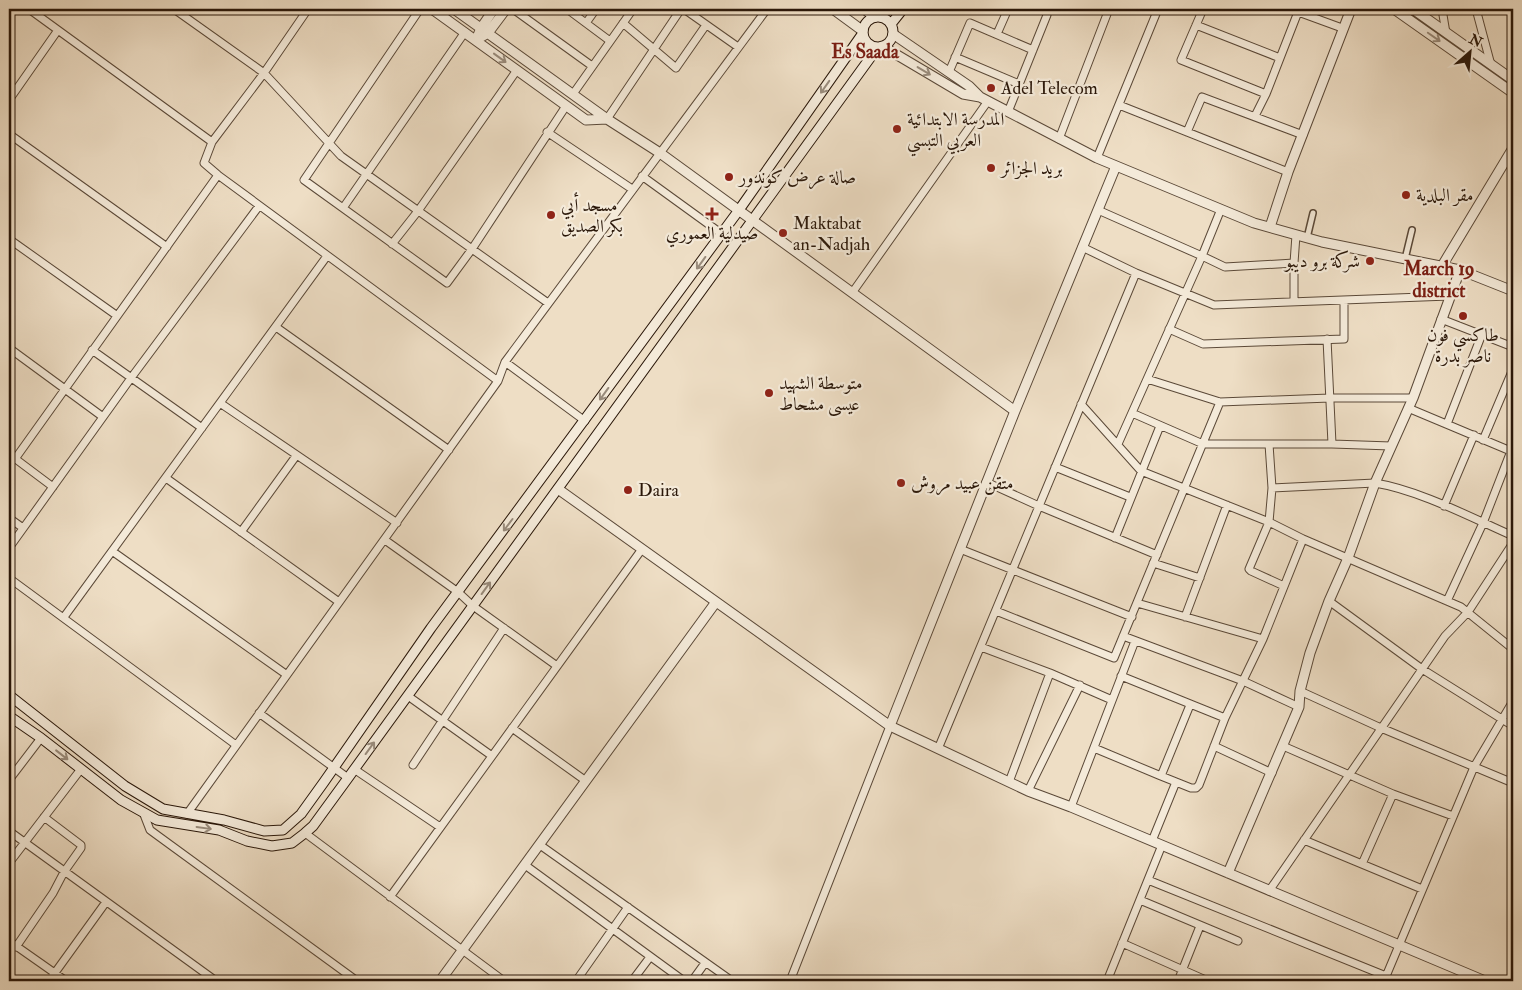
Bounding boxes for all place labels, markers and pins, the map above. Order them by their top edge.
place label: Adel Telecom [1000,77,1098,100]
marker: Adel Telecom [985,82,997,94]
place label: المدرسة الابتدائية العربي التبسي [907,108,1004,157]
marker: المدرسة الابتدائية العربي التبسي [891,123,903,135]
place label: بريد الجزائر [999,157,1063,180]
marker: بريد الجزائر [985,162,997,174]
place label: صالة عرض كوندور [737,166,856,190]
marker: صالة عرض كوندور [723,171,735,183]
place label: مقر البلدية [1416,184,1474,207]
marker: مقر البلدية [1400,189,1412,201]
place label: مسجد أبي بكر الصديق [561,192,623,238]
marker: صيدلية العموري [706,208,718,220]
marker: مسجد أبي بكر الصديق [545,209,557,221]
place label: Maktabat an-Nadjah [793,212,871,256]
place label: صيدلية العموري [666,222,758,248]
marker: Maktabat an-Nadjah [777,227,789,239]
place label: شركة برو ديبو [1283,250,1360,273]
marker: شركة برو ديبو [1364,255,1376,267]
marker: طاكسي فون ناصر بدرة [1457,310,1469,322]
place label: طاكسي فون ناصر بدرة [1427,324,1499,368]
place label: متوسطة الشهيد عيسى مشحاط [779,372,862,417]
marker: متوسطة الشهيد عيسى مشحاط [763,387,775,399]
place label: متقن عبيد مروش [911,472,1014,496]
marker: متقن عبيد مروش [895,477,907,489]
place label: Daira [638,479,680,502]
marker: Daira [622,484,634,496]

